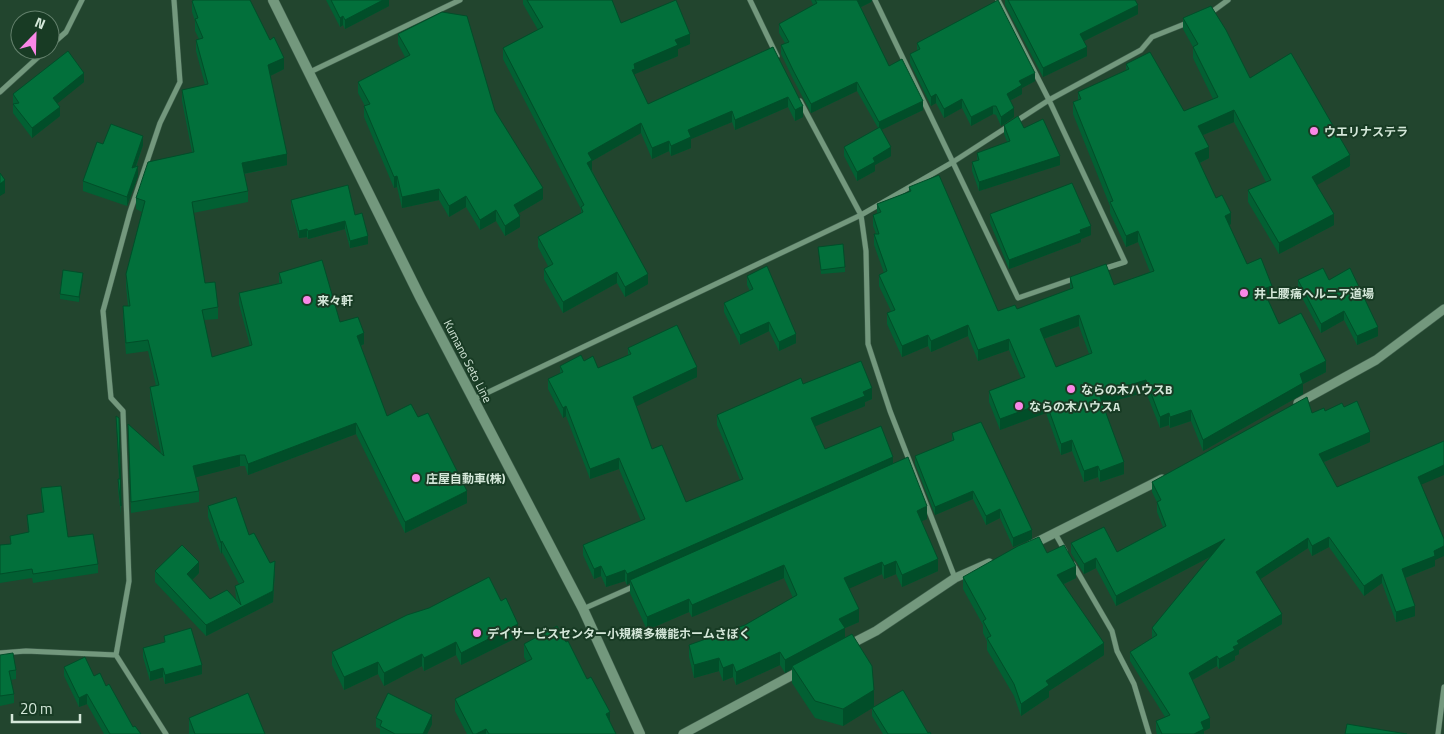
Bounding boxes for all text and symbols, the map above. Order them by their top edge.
north arrow [10,10,60,60]
text: N [32,11,49,34]
place label: ウエリナステラ [1324,122,1408,141]
marker: ウエリナステラ [1308,125,1320,137]
place label: 井上腰痛ヘルニア道場 [1254,284,1374,303]
marker: 井上腰痛ヘルニア道場 [1238,287,1250,299]
place label: 来々軒 [317,291,353,310]
marker: 来々軒 [301,294,313,306]
street label: Kumano Seto Line [439,316,497,406]
place label: ならの木ハウスB [1081,380,1172,399]
marker: ならの木ハウスB [1065,383,1077,395]
place label: ならの木ハウスA [1029,397,1121,416]
marker: ならの木ハウスA [1013,400,1025,412]
place label: 庄屋自動車(株) [426,469,506,488]
marker: 庄屋自動車(株) [410,472,422,484]
place label: デイサービスセンター小規模多機能ホームさぼく [487,624,751,643]
marker: デイサービスセンター小規模多機能ホームさぼく [471,627,483,639]
scale bar [12,692,80,724]
text: 20 m [20,697,53,720]

